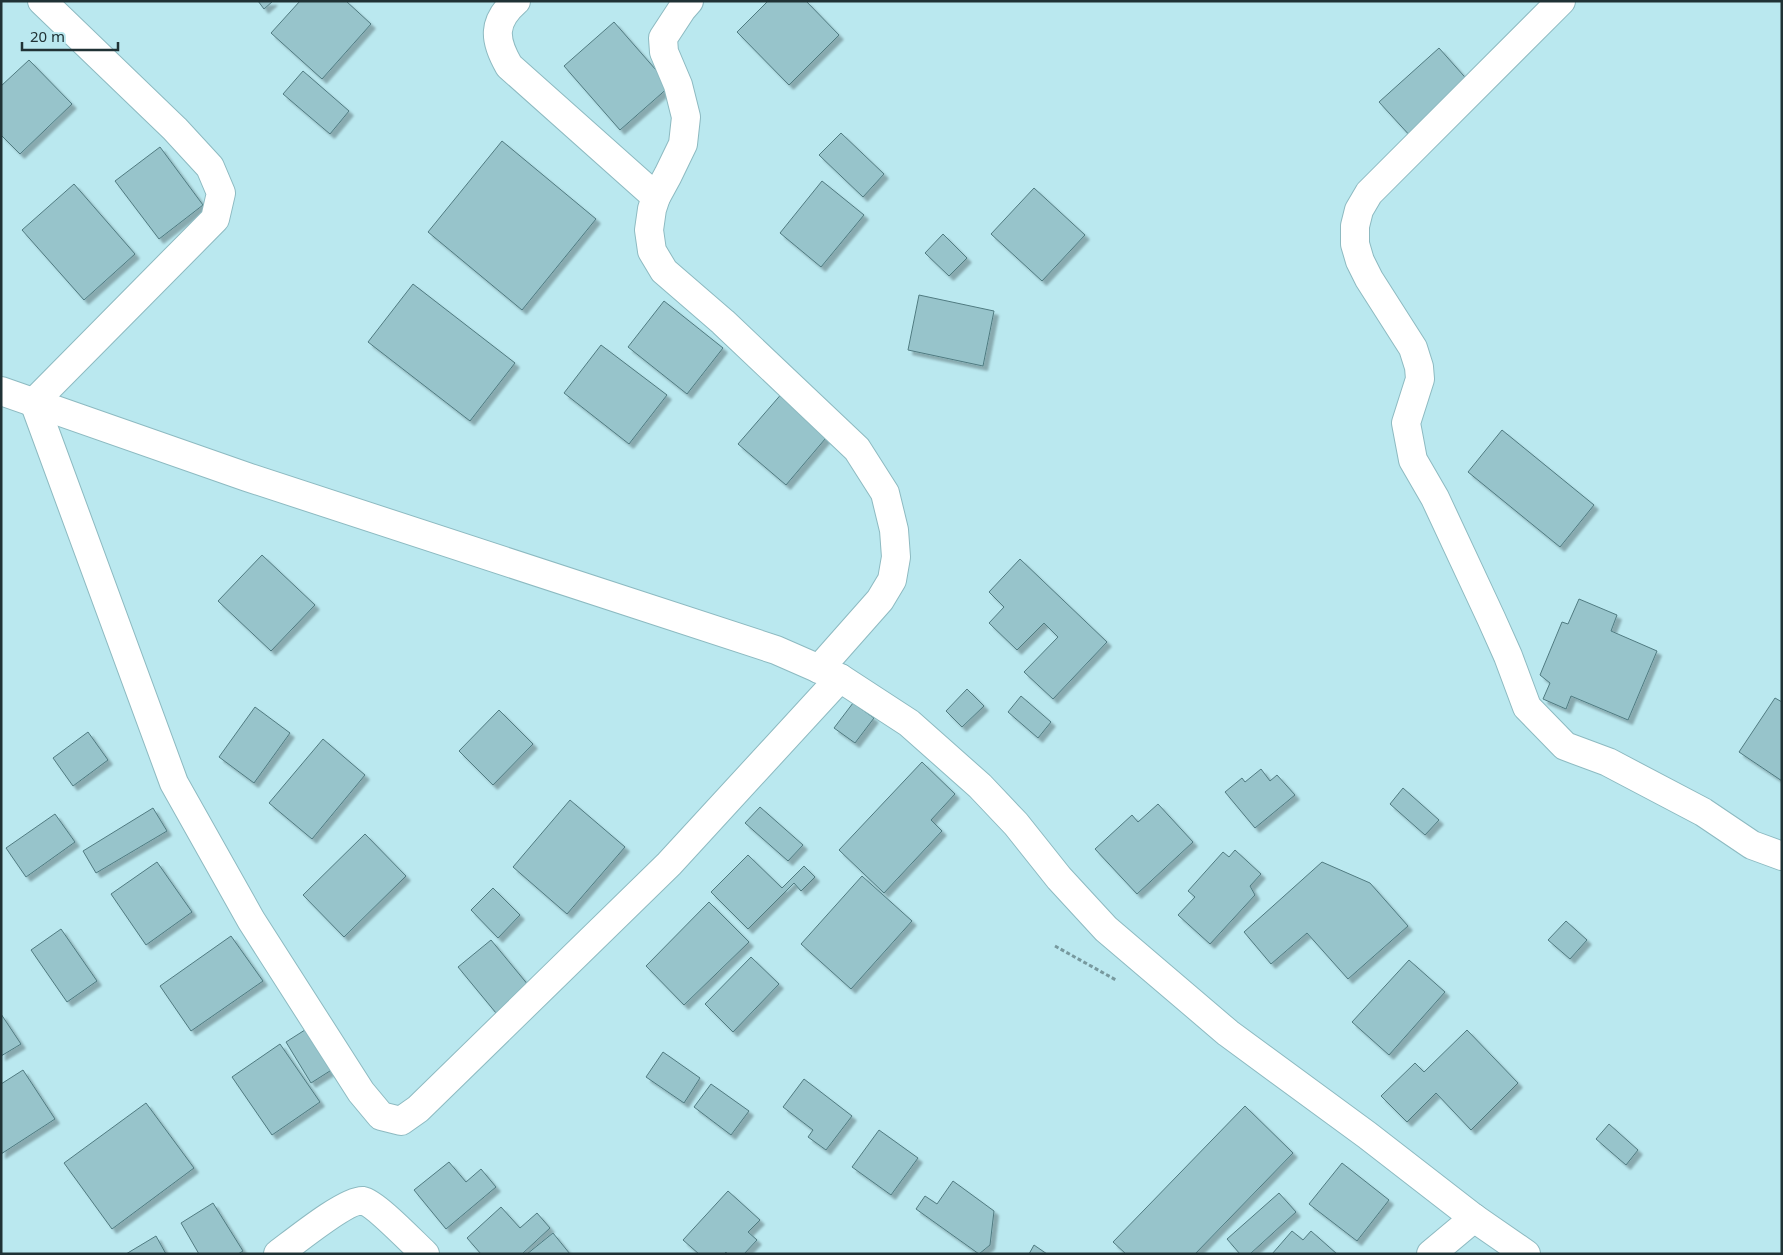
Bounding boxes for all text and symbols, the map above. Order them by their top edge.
scale bar [22,20,119,52]
text: 20 m [30,26,65,46]

